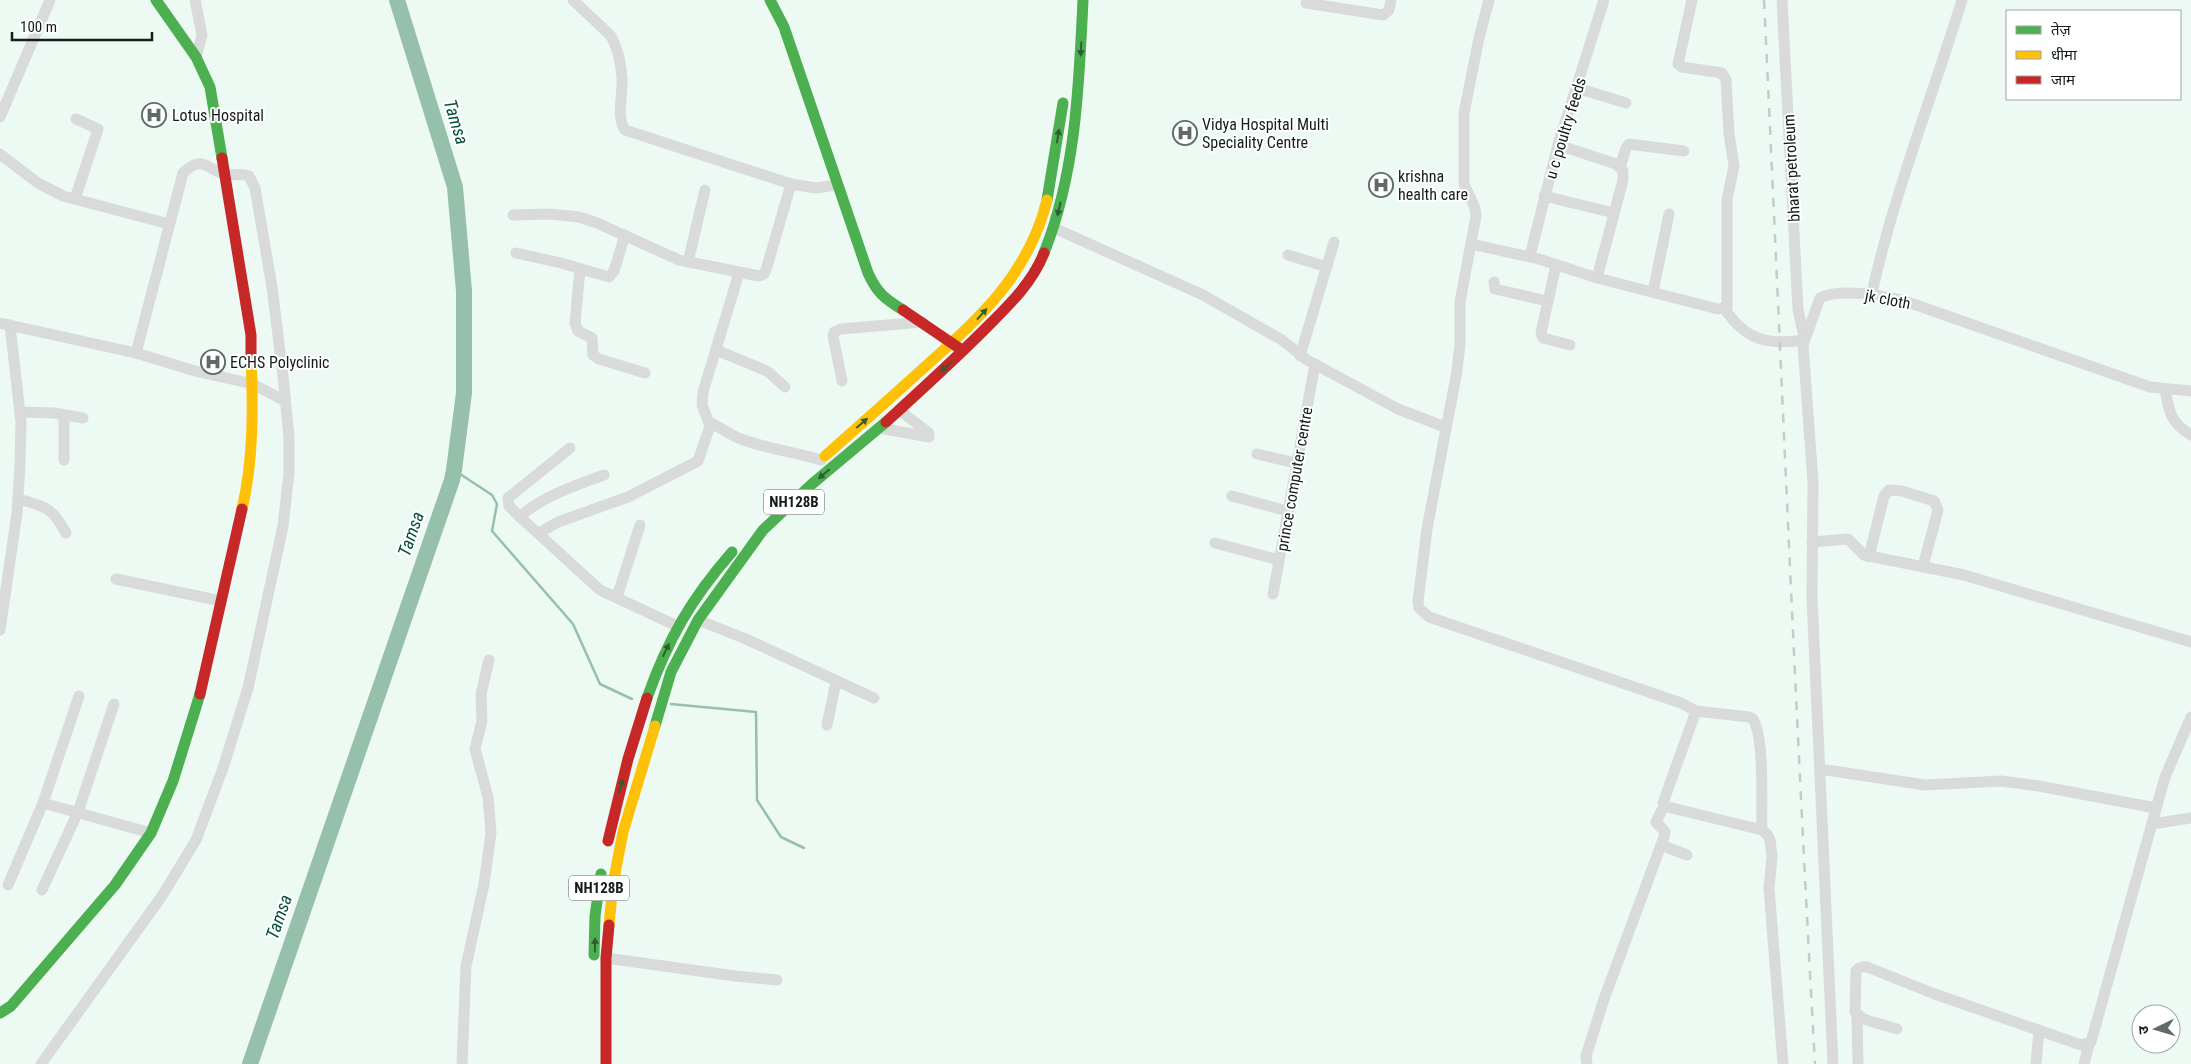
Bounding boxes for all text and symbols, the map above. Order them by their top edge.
scale bar [12,10,152,42]
legend [2006,10,2181,100]
text: 100 m [20,18,57,36]
text: तेज़ [2051,21,2072,39]
one-way arrow [1076,41,1084,57]
text: धीमा [2051,46,2078,64]
text: जाम [2051,71,2076,89]
street label: u c poultry feeds [1541,75,1590,181]
water label: Tamsa [440,97,473,147]
hospital icon: Lotus Hospital [141,102,167,128]
place label: Lotus Hospital [172,106,264,125]
street label: bharat petroleum [1779,114,1804,222]
place label: Vidya Hospital Multi Speciality Centre [1202,115,1329,152]
hospital icon: Vidya Hospital Multi Speciality Centre [1172,120,1198,146]
one-way arrow [1055,128,1063,144]
place label: krishna health care [1398,167,1468,204]
hospital icon: krishna health care [1368,172,1394,198]
one-way arrow [1054,202,1062,218]
street label: jk cloth [1863,286,1912,313]
one-way arrow [976,309,988,321]
hospital icon: ECHS Polyclinic [200,349,226,375]
place label: ECHS Polyclinic [230,353,330,372]
one-way arrow [941,361,953,373]
street label: prince computer centre [1272,405,1317,553]
one-way arrow [856,418,868,429]
one-way arrow [818,469,831,480]
road number: NH128B [764,490,824,514]
water label: Tamsa [393,509,428,559]
one-way arrow [662,643,670,657]
one-way arrow [618,778,626,793]
road number: NH128B [569,876,629,900]
water label: Tamsa [261,892,296,942]
one-way arrow [591,937,599,953]
north arrow [2131,1004,2181,1054]
text: उ [2135,1025,2151,1035]

